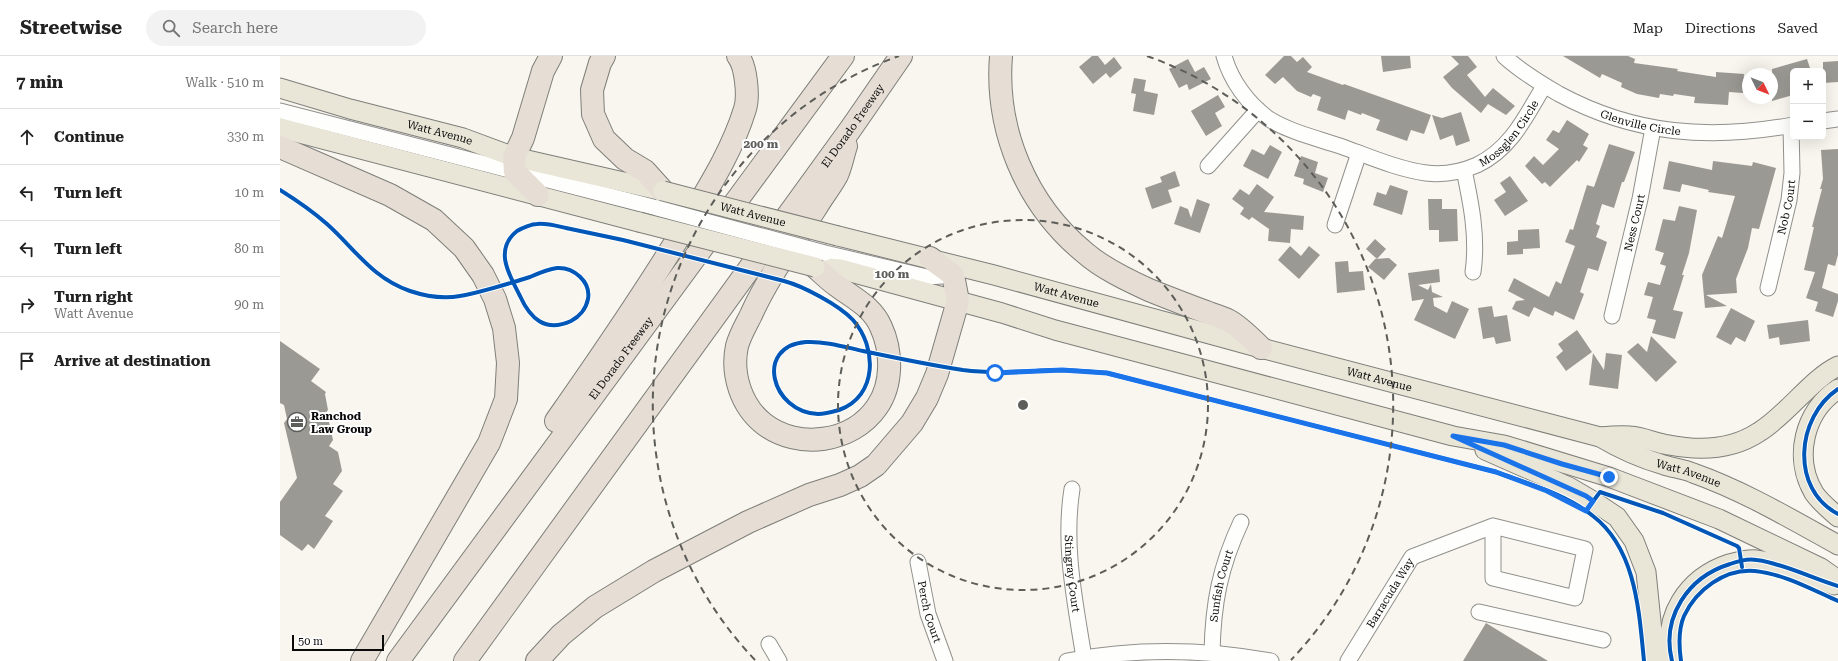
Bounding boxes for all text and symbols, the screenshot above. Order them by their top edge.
search box [146,10,426,46]
text: Streetwise [20,16,122,39]
icon: search [160,17,182,39]
text: Search here [192,19,278,37]
text: Map [1633,20,1663,36]
text: Directions [1685,20,1755,36]
text: Saved [1777,20,1818,36]
north arrow [1742,68,1778,104]
map controls [1790,68,1826,140]
button: + [1790,68,1826,104]
text: 7 min [16,72,63,92]
text: Walk · 510 m [185,75,264,90]
street label: El Dorado Freeway [819,81,887,170]
street label: Mossglen Circle [1477,98,1541,170]
button: − [1790,104,1826,140]
street label: Glenville Circle [1598,107,1681,138]
street label: Watt Avenue [406,118,474,148]
icon: ahead [16,126,38,148]
text: Continue [54,128,124,146]
text: 330 m [227,129,264,144]
text: 200 m [744,137,779,151]
street label: Nob Court [1775,179,1798,236]
icon: left [16,182,38,204]
text: Turn left [54,184,122,202]
text: 10 m [234,185,264,200]
street label: Ness Court [1622,193,1648,253]
street label: Watt Avenue [719,200,787,229]
icon: left [16,238,38,260]
text: Turn left [54,240,122,258]
text: 80 m [234,241,264,256]
text: 100 m [875,267,910,281]
street label: Watt Avenue [1032,280,1101,310]
text: Turn right [54,288,133,306]
icon: right [16,294,38,316]
text: 90 m [234,297,264,312]
text: Watt Avenue [54,306,133,321]
street label: El Dorado Freeway [586,314,656,402]
icon: arrive [16,350,38,372]
text: Arrive at destination [54,352,210,370]
route start [986,364,1004,382]
street label: Watt Avenue [1345,365,1413,394]
centre of rings [1016,398,1030,412]
place label: Ranchod Law Group [311,410,372,436]
office icon: Ranchod Law Group [286,411,308,433]
street label: Watt Avenue [1654,457,1723,490]
route end [1600,468,1618,486]
street label: Stingray Court [1062,535,1082,613]
street label: Sunfish Court [1208,548,1236,623]
street label: Barracuda Way [1364,555,1417,631]
street label: Perch Court [915,580,944,645]
scale bar [292,633,384,652]
text: 50 m [298,635,323,648]

